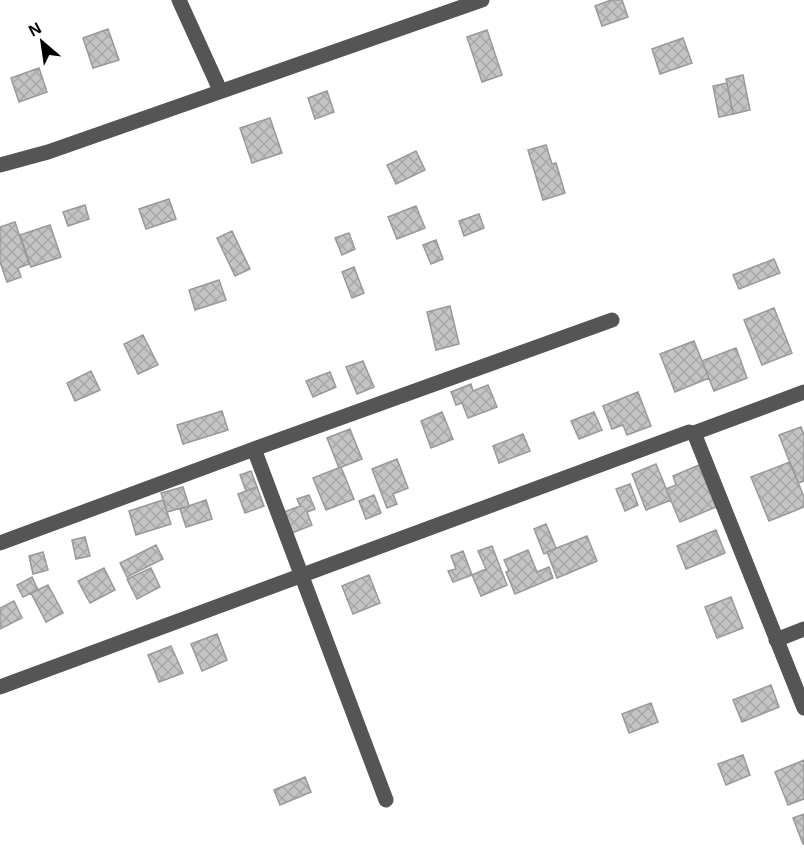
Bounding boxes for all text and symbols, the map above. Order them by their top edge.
north arrow [12,12,72,72]
text: N [26,19,44,40]

